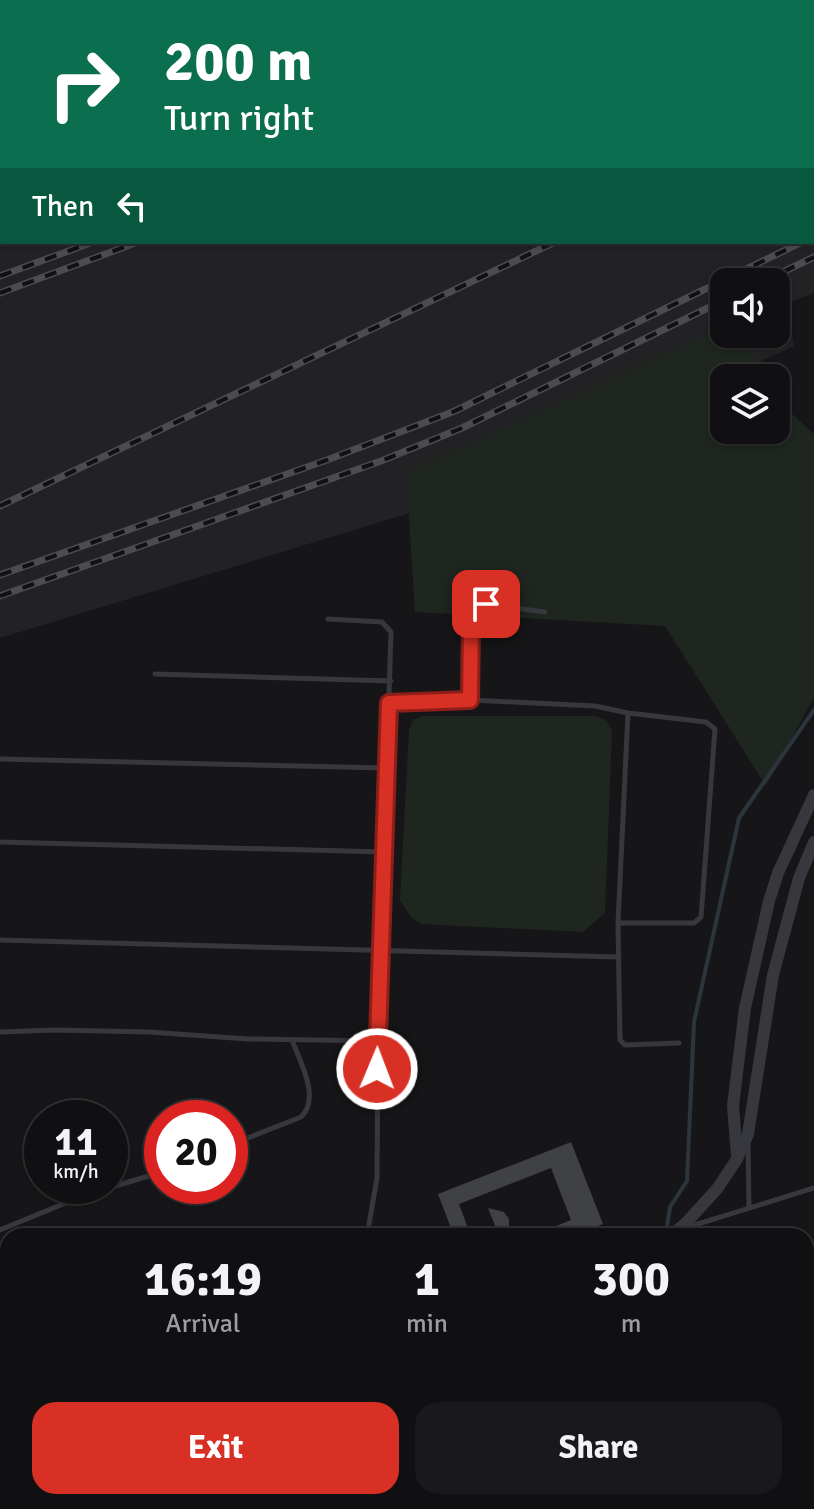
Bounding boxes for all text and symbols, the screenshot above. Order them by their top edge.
text: 200 m [164,27,312,96]
icon: right [32,32,136,136]
text: Turn right [164,96,314,141]
icon: left [110,184,154,228]
text: Then [32,188,94,225]
map controls [710,268,790,444]
button: sound [710,268,790,348]
button: layers [710,364,790,444]
pin [452,570,520,638]
icon: arrive [464,582,508,626]
position arrow [335,1027,419,1111]
speed limit sign: 20 [144,1100,248,1204]
text: 11 [54,1117,98,1167]
text: km/h [53,1159,99,1184]
text: 16:19 [144,1250,262,1309]
text: 1 [414,1250,440,1309]
text: 300 [592,1250,670,1309]
text: Arrival [166,1308,240,1340]
text: min [406,1308,448,1340]
text: m [621,1308,641,1340]
button: Exit [32,1402,399,1494]
button: Share [415,1402,782,1494]

